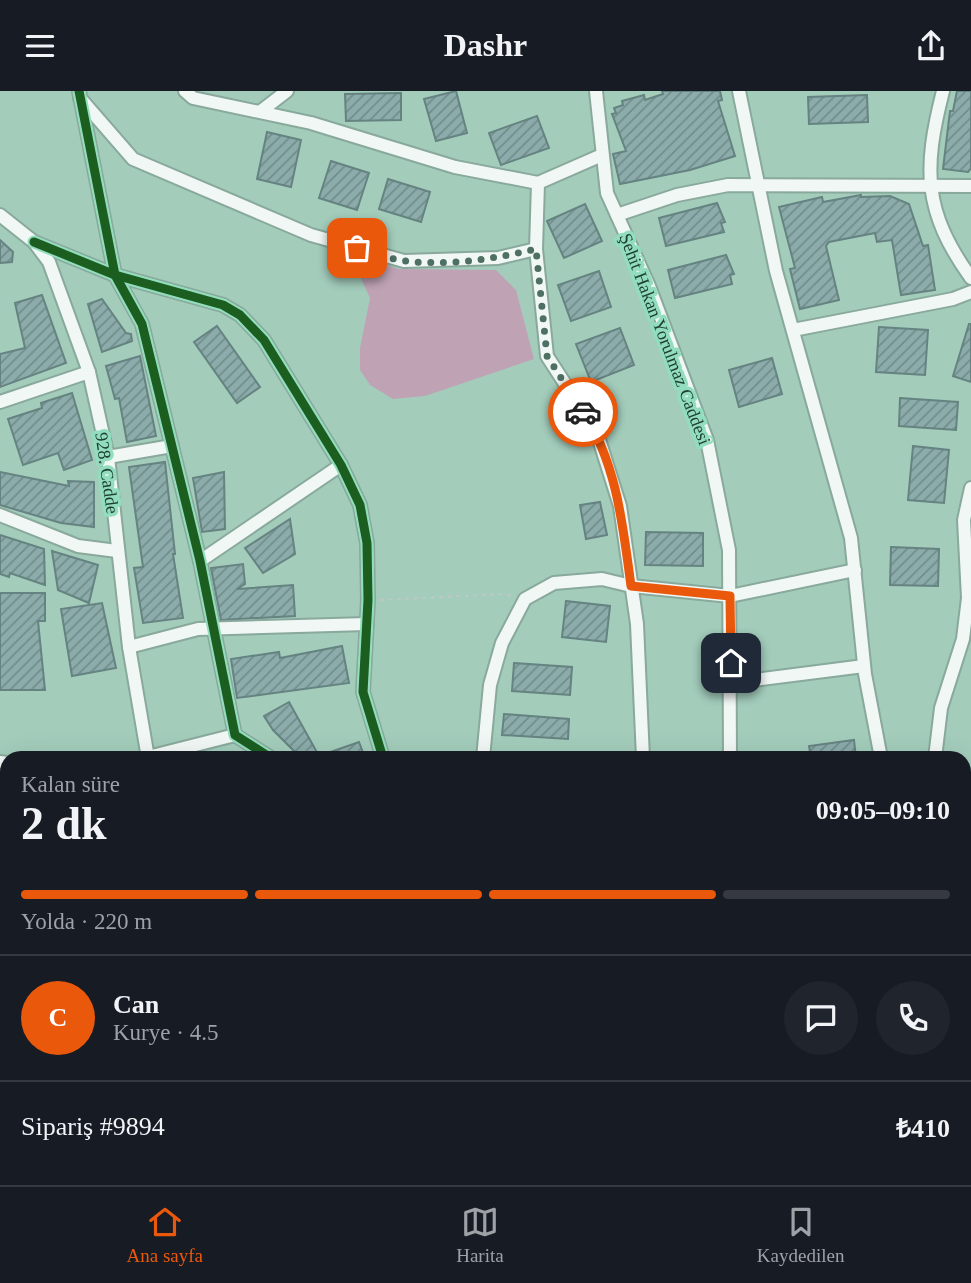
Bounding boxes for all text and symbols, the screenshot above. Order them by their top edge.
icon: menu [21,27,59,65]
text: Dashr [444,27,527,63]
icon: share [912,27,950,65]
pin [327,218,387,278]
icon: bag [338,229,376,267]
street label: Şehit Hakan Yorulmaz Caddesi [615,230,715,448]
courier [548,377,618,447]
icon: car [564,393,602,431]
street label: 928. Cadde [91,431,123,515]
pin [701,633,761,693]
icon: home [712,644,750,682]
text: Kalan süre [21,772,120,797]
text: 09:05–09:10 [816,796,950,825]
text: 2 dk [21,798,107,849]
text: Yolda · 220 m [21,909,152,934]
button: chat [784,981,858,1055]
button: phone [876,981,950,1055]
text: Can [113,990,159,1019]
text: C [49,1003,67,1032]
text: Kurye · 4.5 [113,1020,218,1045]
text: Sipariş #9894 [21,1112,165,1141]
text: ₺410 [896,1114,950,1143]
tab: Ana sayfa [127,1203,203,1267]
tab: Harita [456,1203,504,1267]
tab: Kaydedilen [757,1203,844,1267]

